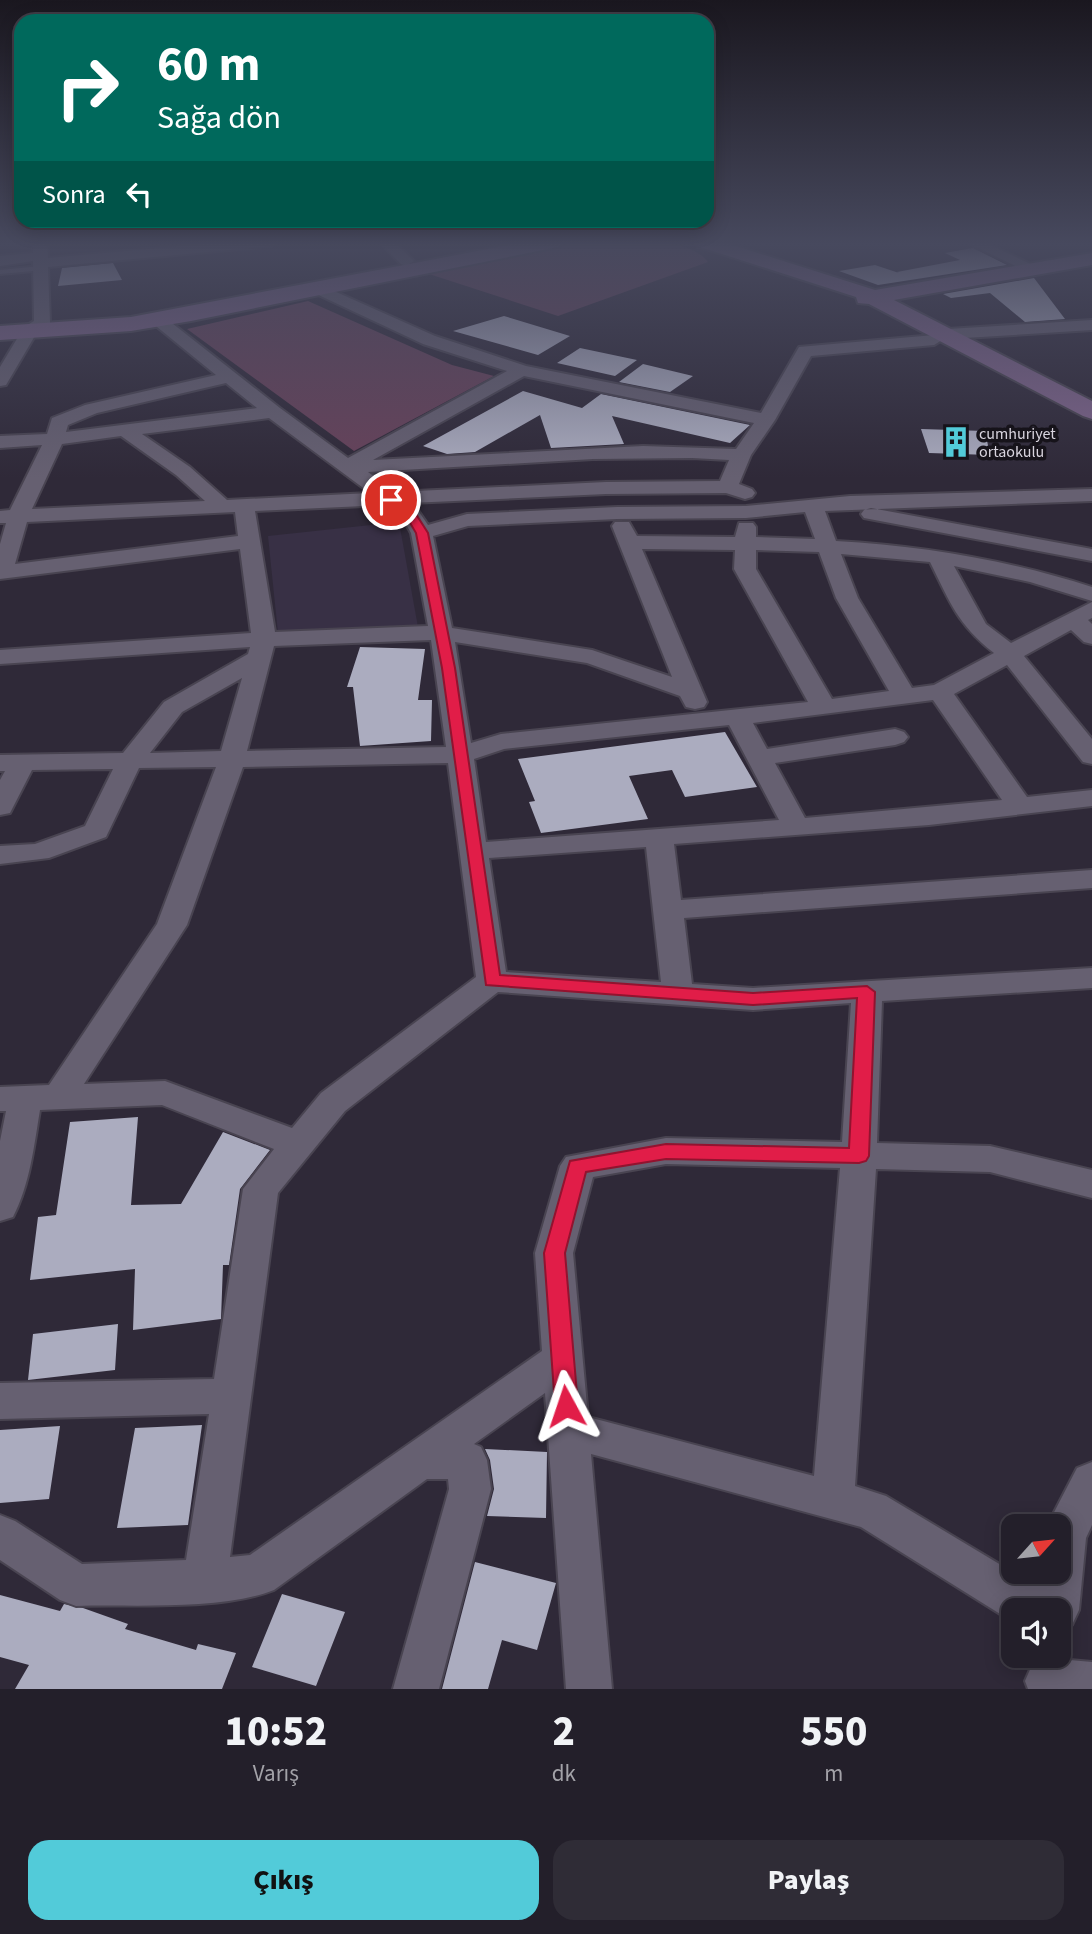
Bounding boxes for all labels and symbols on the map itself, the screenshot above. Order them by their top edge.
place label: cumhuriyet ortaokulu [979,423,1056,463]
building icon: cumhuriyet ortaokulu [939,425,973,459]
pin [361,470,421,530]
position arrow [529,1369,603,1443]
north arrow [1001,1514,1071,1584]

